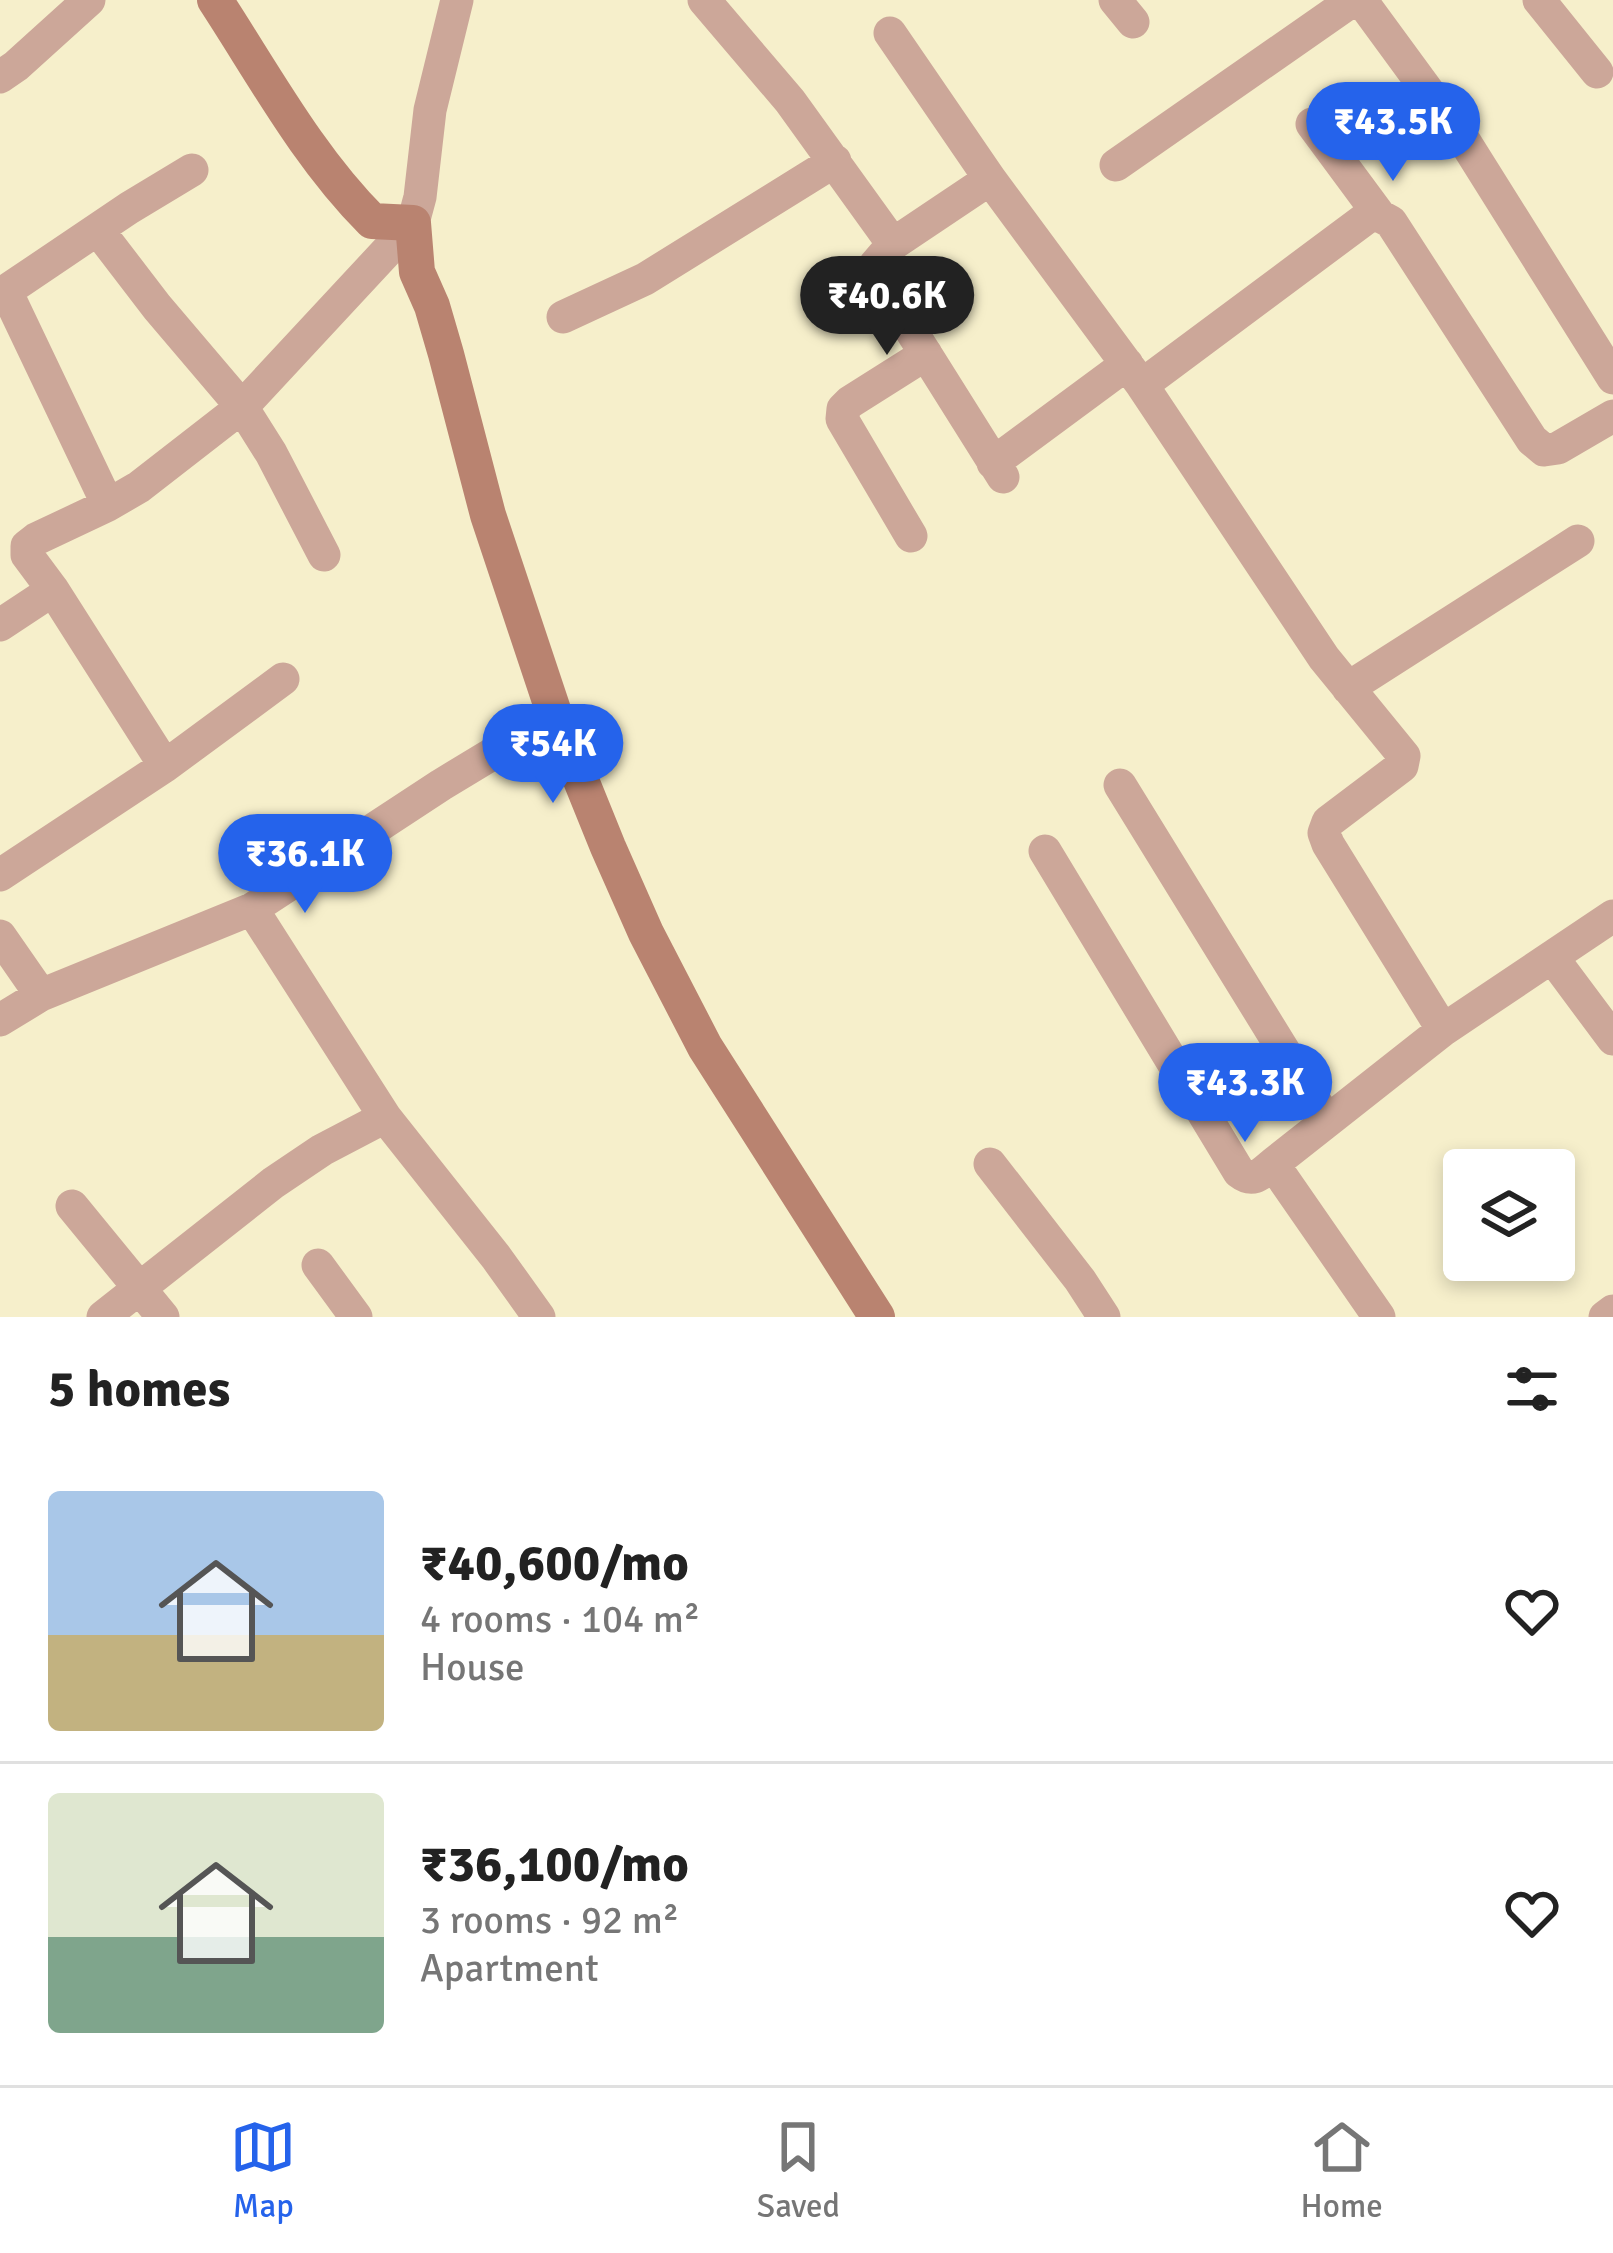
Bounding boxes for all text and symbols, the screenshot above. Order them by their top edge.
pin: ₹43.5K [1295,82,1491,184]
text: ₹43.5K [1333,97,1453,145]
pin: ₹40.6K [789,256,985,358]
text: ₹40.6K [827,271,947,319]
pin: ₹54K [482,704,624,806]
text: ₹54K [509,719,597,767]
pin: ₹36.1K [207,814,403,916]
text: ₹36.1K [245,829,365,877]
pin: ₹43.3K [1147,1043,1343,1145]
text: ₹43.3K [1185,1058,1305,1106]
map controls [1443,1149,1575,1281]
button: layers [1443,1149,1575,1281]
icon: filters [1499,1356,1565,1422]
text: 5 homes [48,1358,230,1421]
text: ₹40,600/mo [420,1532,689,1595]
icon: home [144,1539,288,1683]
icon: heart [1499,1578,1565,1644]
text: 4 rooms · 104 m² [420,1595,700,1643]
text: House [420,1643,525,1691]
text: ₹36,100/mo [420,1833,689,1896]
icon: home [144,1841,288,1985]
icon: heart [1499,1880,1565,1946]
text: 3 rooms · 92 m² [420,1896,679,1944]
text: Apartment [420,1944,599,1992]
tab: Map [230,2114,296,2227]
tab: Saved [757,2114,840,2227]
tab: Home [1300,2114,1383,2227]

